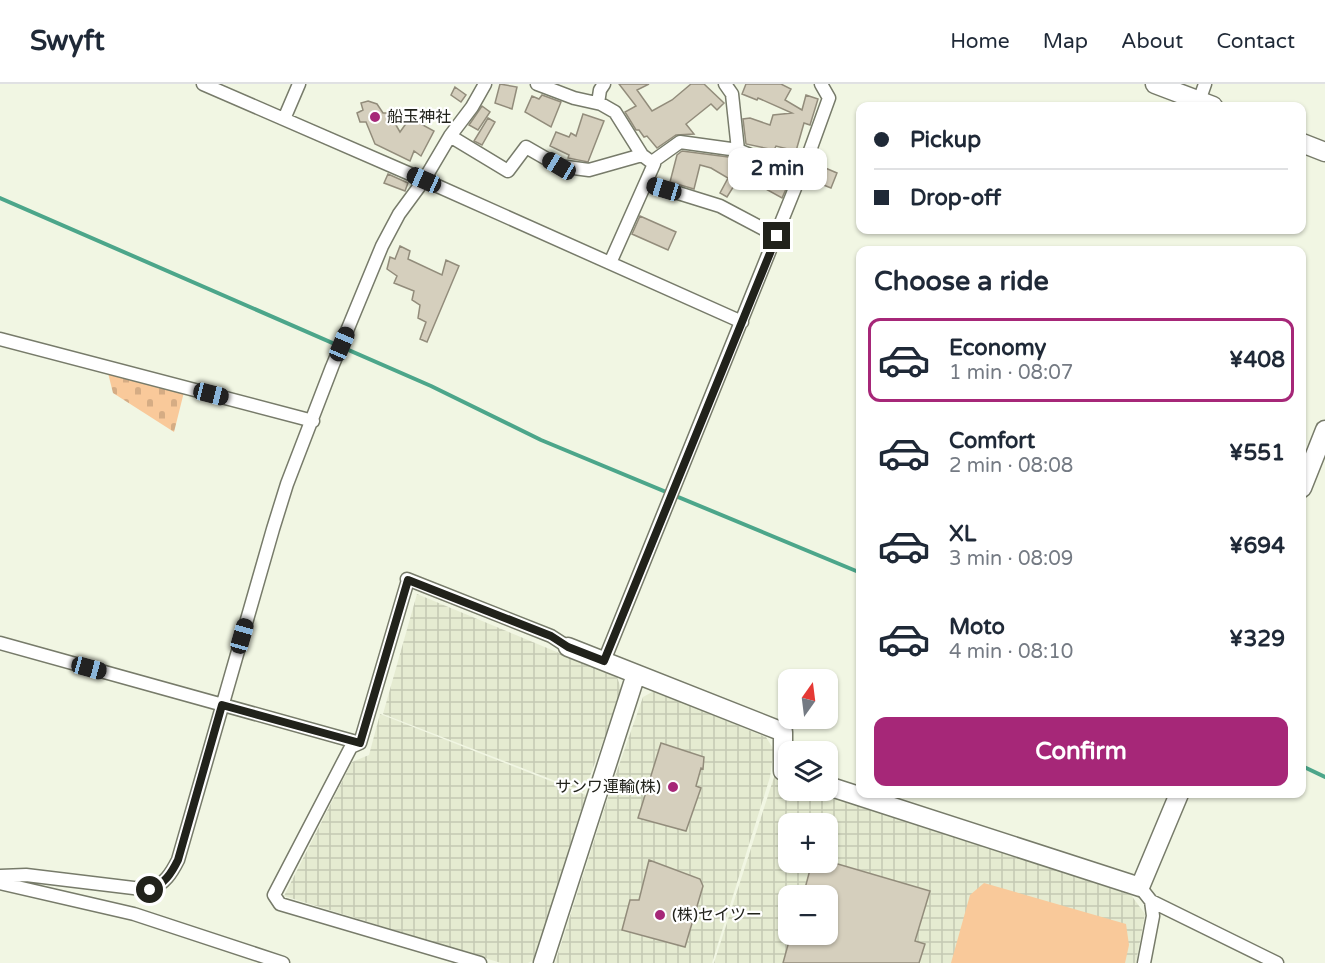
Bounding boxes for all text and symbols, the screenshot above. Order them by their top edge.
text: Swyft [30,24,105,58]
text: Home [950,29,1010,54]
text: Map [1043,29,1088,54]
text: About [1121,29,1183,54]
text: Contact [1216,29,1295,54]
place label: 船玉神社 [387,107,451,127]
marker: 船玉神社 [368,110,382,124]
text: Pickup [910,127,981,153]
car [539,149,579,183]
callout: 2 min [728,149,826,191]
text: 2 min [751,157,804,181]
car [404,164,444,196]
car [644,175,684,203]
text: Drop-off [910,185,1001,211]
route end [763,222,790,249]
text: Choose a ride [874,265,1049,298]
car [327,324,357,364]
icon: car [877,333,931,387]
text: Economy [949,335,1046,361]
text: ¥408 [1229,347,1285,373]
text: 1 min · 08:07 [949,361,1073,385]
car [191,381,231,407]
icon: car [877,426,931,480]
text: Comfort [949,428,1035,454]
text: ¥551 [1229,440,1285,466]
text: 2 min · 08:08 [949,454,1073,478]
icon: car [877,519,931,573]
text: XL [949,521,976,547]
text: ¥694 [1229,533,1285,559]
text: 3 min · 08:09 [949,547,1073,571]
icon: car [877,612,931,666]
text: Moto [949,614,1005,640]
car [228,616,256,656]
text: ¥329 [1229,626,1285,652]
text: 4 min · 08:10 [949,640,1073,664]
car [69,655,109,681]
north arrow [778,669,838,729]
map controls [778,669,838,945]
button: Confirm [874,717,1288,786]
button: layers [778,741,838,801]
place label: サンワ運輸(株) [555,777,661,797]
marker: サンワ運輸(株) [666,780,680,794]
button: + [778,813,838,873]
route start [136,876,163,903]
button: − [778,885,838,945]
place label: (株)セイツー [672,905,762,925]
marker: (株)セイツー [653,908,667,922]

